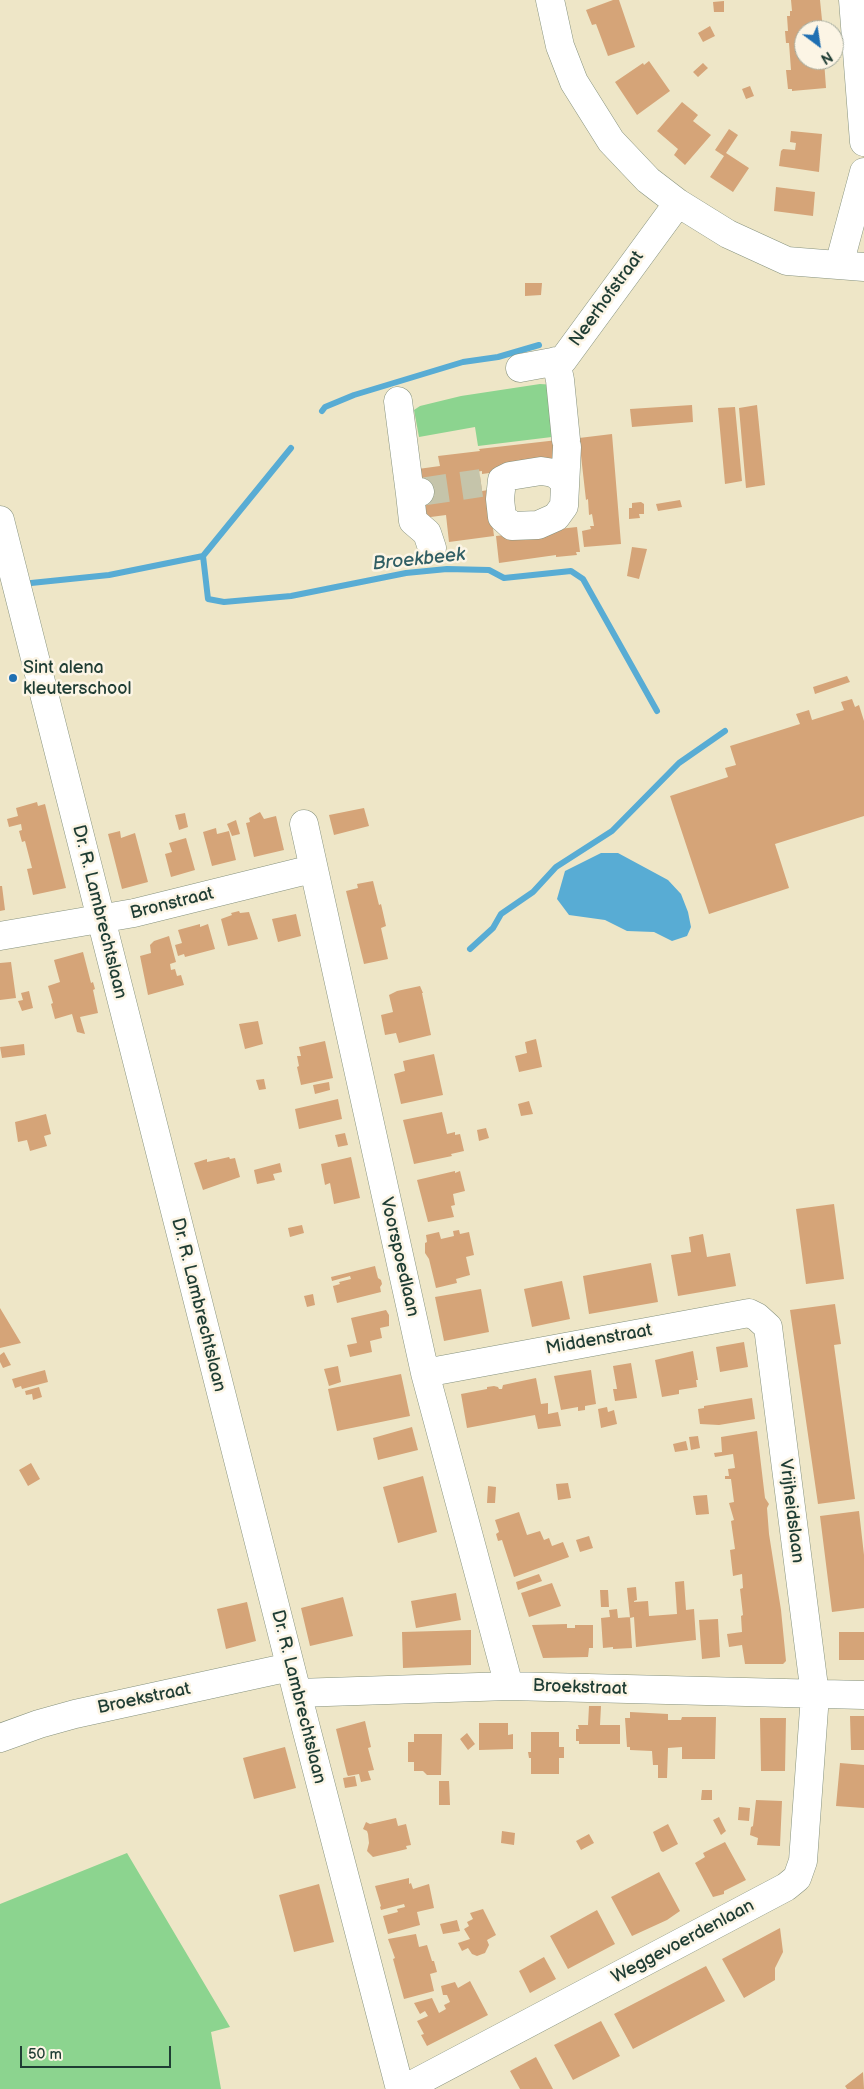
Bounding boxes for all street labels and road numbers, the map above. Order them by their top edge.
street label: Neerhofstraat [565,247,649,351]
street label: Dr. R. Lambrechtslaan [67,823,131,1001]
street label: Bronstraat [128,883,216,925]
street label: Voorspoedlaan [375,1195,423,1319]
street label: Dr. R. Lambrechtslaan [166,1216,230,1394]
street label: Middenstraat [544,1320,654,1360]
street label: Vrijheidslaan [774,1458,808,1564]
street label: Dr. R. Lambrechtslaan [266,1608,330,1786]
street label: Broekstraat [532,1676,628,1700]
street label: Broekstraat [95,1679,193,1719]
street label: Weggevoerdenlaan [608,1895,758,1989]

